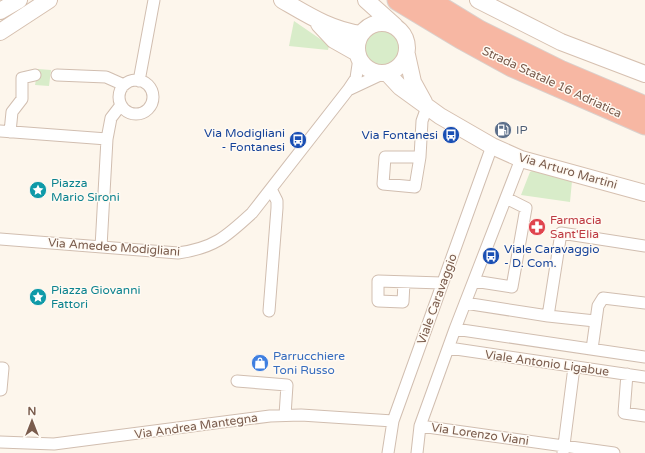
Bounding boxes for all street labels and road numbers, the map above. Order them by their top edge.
street label: Strada Statale 16 Adriatica [480,43,624,121]
street label: Via Arturo Martini [517,150,619,192]
street label: Via Amedeo Modigliani [47,235,181,259]
street label: Viale Caravaggio [414,252,460,346]
street label: Viale Antonio Ligabue [484,347,610,379]
street label: Via Andrea Mantegna [133,410,259,442]
street label: Via Lorenzo Viani [430,420,530,448]

